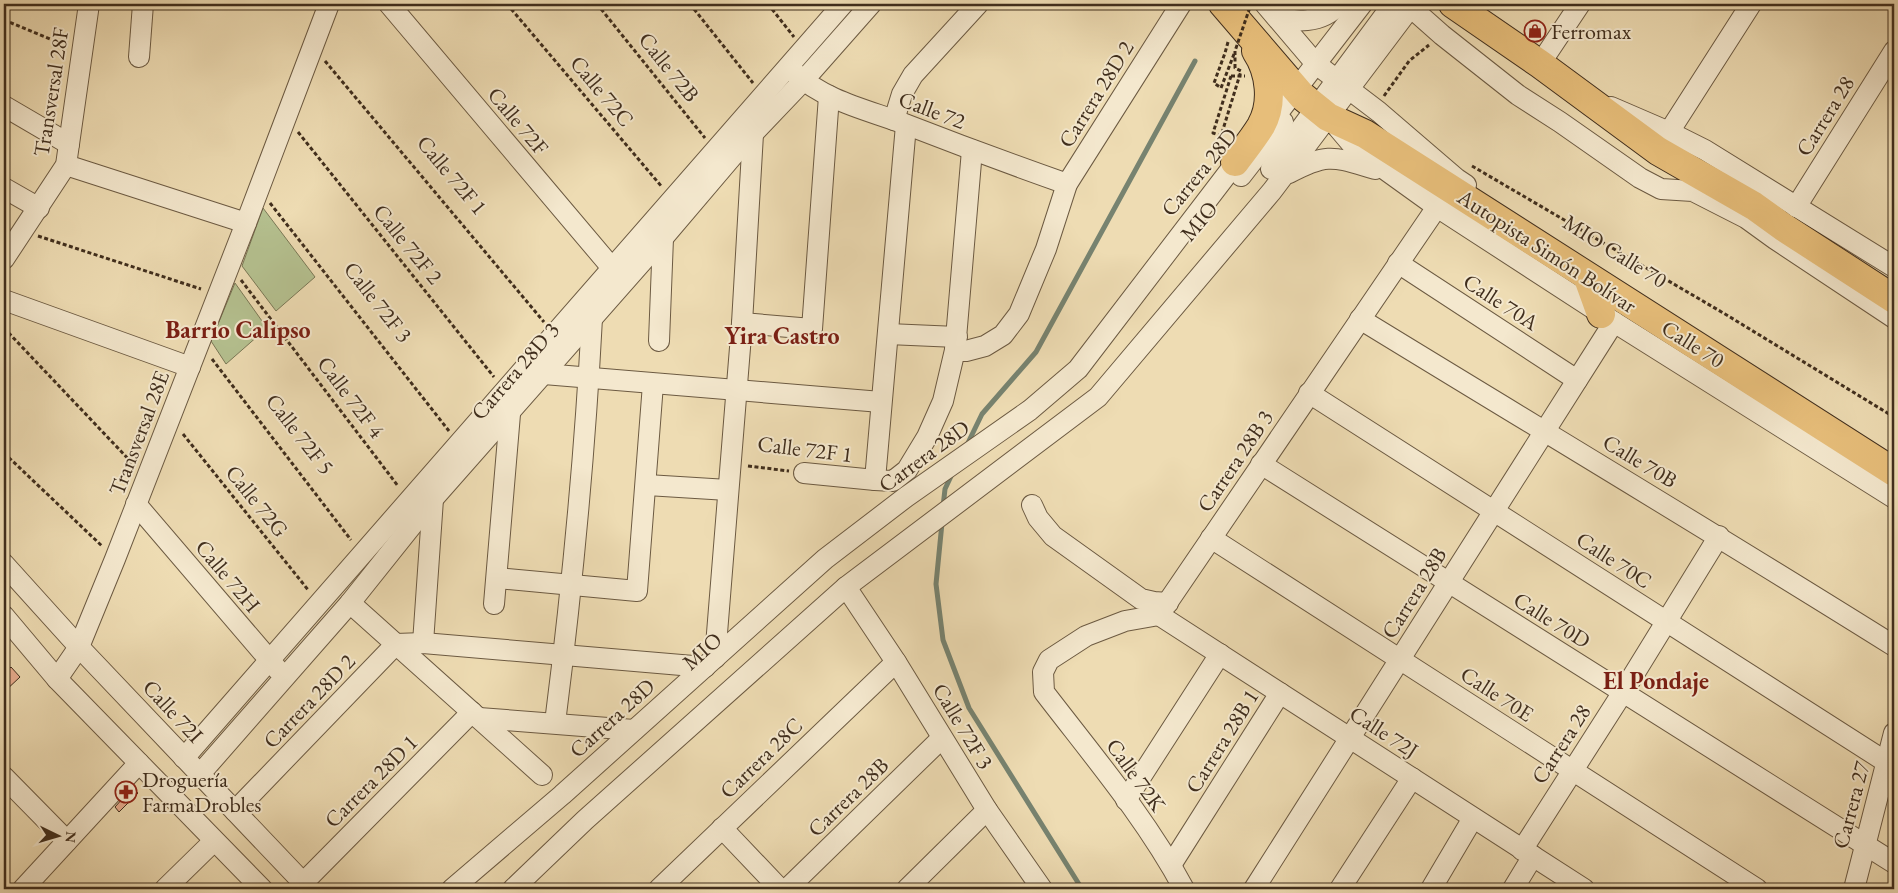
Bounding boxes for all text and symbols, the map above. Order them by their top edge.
place label: Ferromax [1551,17,1632,46]
shop icon: Ferromax [1523,19,1547,43]
street label: Transversal 28F [26,25,76,159]
street label: Calle 72B [632,26,706,108]
street label: Carrera 28D 2 [1052,35,1141,153]
street label: Calle 72C [564,49,640,133]
street label: Carrera 28 [1789,70,1861,162]
street label: Calle 72F [481,81,555,161]
street label: Calle 72 [895,84,970,136]
street label: Carrera 28D [1154,122,1244,222]
street label: Calle 72F 1 [410,129,494,221]
street label: Autopista Simón Bolívar [1451,182,1643,320]
street label: MIO [1174,195,1224,247]
street label: Calle 72F 2 [367,198,450,290]
street label: MIO Calle 70 [1557,208,1673,295]
street label: Calle 72F 3 [337,256,419,348]
street label: Calle 70A [1458,267,1545,338]
street label: Calle 70 [1656,313,1730,375]
district label: Barrio Calipso [165,314,311,345]
street label: Carrera 28D 3 [464,316,566,426]
district label: Yira Castro [724,320,840,351]
street label: Calle 72F 4 [311,350,392,444]
street label: Transversal 28E [102,366,176,500]
street label: Calle 72F 5 [259,388,341,480]
street label: Carrera 28B 3 [1190,404,1280,518]
street label: Carrera 28D [873,413,975,499]
street label: Calle 70B [1597,427,1683,495]
street label: Calle 72F 1 [756,429,854,469]
street label: Calle 72G [219,459,295,543]
street label: Calle 70C [1571,525,1657,595]
street label: Calle 72H [189,533,267,619]
street label: Carrera 28B [1375,542,1453,644]
street label: Calle 70D [1508,585,1596,655]
street label: MIO [676,625,728,677]
street label: Carrera 28D 2 [257,647,362,755]
street label: Calle 70E [1455,660,1539,728]
district label: El Pondaje [1603,665,1709,697]
street label: Carrera 28D [563,672,661,764]
street label: Calle 72I [136,673,210,749]
street label: Calle 72F 3 [926,678,1000,774]
street label: Carrera 28B 1 [1179,684,1265,798]
street label: Calle 72J [1344,699,1424,765]
street label: Carrera 28 [1525,699,1597,789]
street label: Carrera 28C [713,711,809,805]
street label: Carrera 28D 1 [318,728,424,834]
street label: Calle 72K [1100,732,1173,818]
street label: Carrera 28B [801,751,895,843]
street label: Carrera 27 [1825,758,1877,852]
place label: Droguería FarmaDrobles [142,765,261,819]
pharmacy icon: Droguería FarmaDrobles [114,780,138,804]
north arrow [32,810,82,860]
text: N [61,831,80,844]

